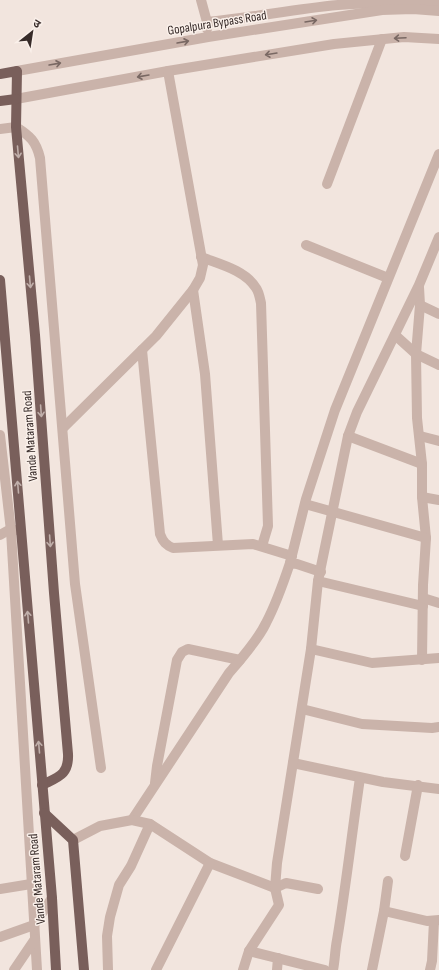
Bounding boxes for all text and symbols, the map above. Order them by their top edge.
street label: Gopalpura Bypass Road [166,7,268,39]
north arrow [12,12,52,52]
text: उ [31,17,43,31]
one-way arrow [304,17,317,25]
one-way arrow [394,34,407,41]
one-way arrow [176,37,189,45]
one-way arrow [265,50,278,58]
one-way arrow [48,60,61,68]
one-way arrow [137,72,150,80]
one-way arrow [15,145,22,158]
one-way arrow [27,275,34,288]
street label: Vande Mataram Road [19,390,41,482]
one-way arrow [37,404,44,417]
one-way arrow [14,481,22,494]
one-way arrow [47,534,54,547]
one-way arrow [25,611,32,624]
one-way arrow [35,741,42,754]
street label: Vande Mataram Road [25,833,49,925]

